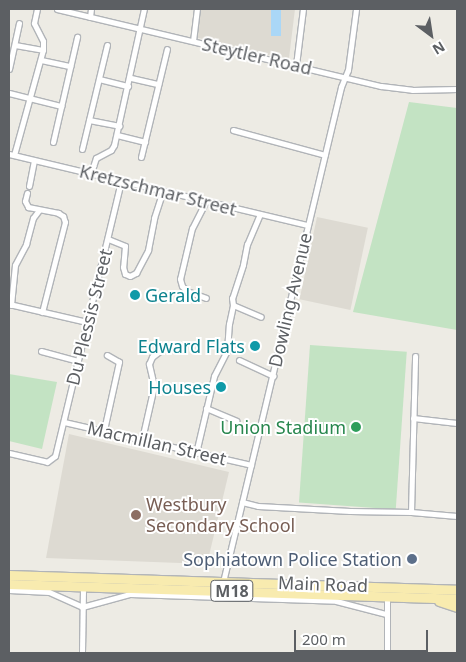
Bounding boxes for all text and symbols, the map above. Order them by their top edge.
north arrow [406,10,456,60]
street label: Steytler Road [200,33,314,79]
text: N [429,37,449,59]
street label: Kretzschmar Street [77,160,239,220]
street label: Dowling Avenue [264,231,316,369]
street label: Du Plessis Street [62,246,116,388]
place label: Gerald [145,284,201,306]
marker: Gerald [129,289,141,301]
place label: Edward Flats [138,335,245,357]
marker: Edward Flats [249,340,261,352]
place label: Houses [148,376,211,398]
marker: Houses [215,381,227,393]
place label: Union Stadium [220,416,346,438]
street label: Macmillan Street [85,417,229,469]
marker: Union Stadium [350,421,362,433]
place label: Westbury Secondary School [146,494,295,536]
marker: Westbury Secondary School [130,509,142,521]
place label: Sophiatown Police Station [183,548,402,570]
marker: Sophiatown Police Station [406,553,418,565]
street label: Main Road [278,572,368,596]
road number: M18 [210,578,254,604]
scale bar [296,620,430,652]
text: 200 m [302,629,346,649]

